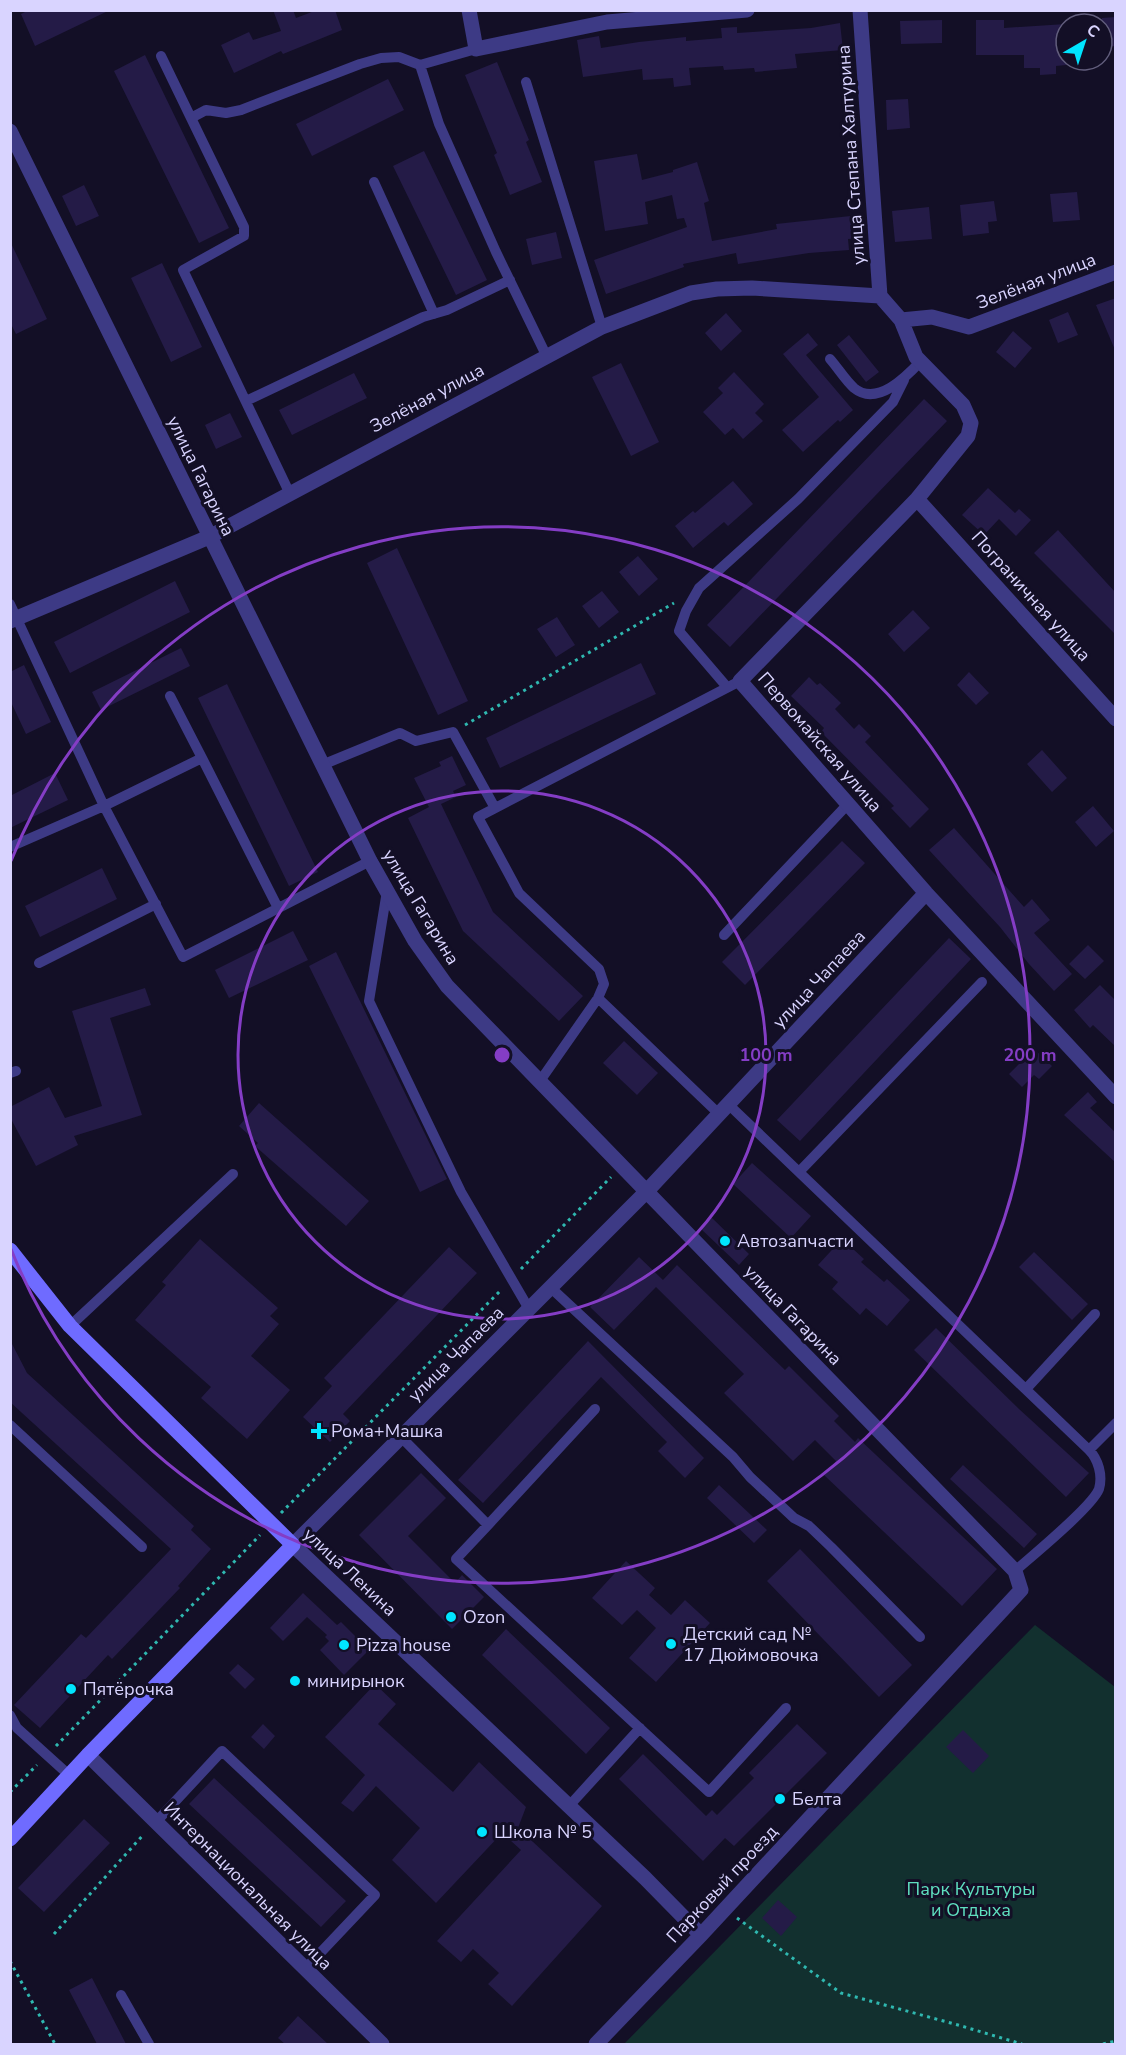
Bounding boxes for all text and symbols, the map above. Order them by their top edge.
north arrow [1054,12,1114,72]
text: С [1082,19,1104,43]
street label: улица Степана Халтурина [831,44,871,266]
street label: Зелёная улица [973,247,1099,315]
street label: Зелёная улица [366,358,488,438]
street label: улица Гагарина [162,412,240,540]
street label: Пограничная улица [966,526,1096,666]
street label: Первомайская улица [752,667,888,817]
street label: улица Гагарина [377,845,465,969]
street label: улица Чапаева [767,925,871,1033]
text: 100 m [739,1043,793,1067]
text: 200 m [1003,1043,1057,1067]
centre of rings [492,1045,512,1065]
place label: Автозапчасти [737,1229,854,1253]
marker: Автозапчасти [718,1234,732,1248]
street label: улица Гагарина [739,1260,847,1370]
street label: улица Чапаева [403,1301,509,1407]
place label: Рома+Машка [331,1419,443,1443]
marker: Рома+Машка [312,1424,326,1438]
street label: улица Ленина [298,1523,402,1621]
place label: Ozon [463,1605,505,1629]
marker: Ozon [444,1610,458,1624]
place label: Детский сад № 17 Дюймовочка [683,1622,819,1667]
place label: Pizza house [356,1633,451,1657]
marker: Детский сад № 17 Дюймовочка [664,1637,678,1651]
marker: Pizza house [337,1638,351,1652]
place label: минирынок [307,1669,405,1693]
marker: минирынок [288,1674,302,1688]
place label: Пятёрочка [83,1677,174,1701]
marker: Пятёрочка [64,1682,78,1696]
place label: Белта [792,1787,842,1811]
marker: Белта [773,1792,787,1806]
street label: Интернациональная улица [159,1797,337,1975]
place label: Школа № 5 [494,1820,592,1844]
street label: Парковый проезд [661,1820,783,1948]
marker: Школа № 5 [475,1825,489,1839]
park label: Парк Культуры и Отдыха [907,1877,1035,1922]

